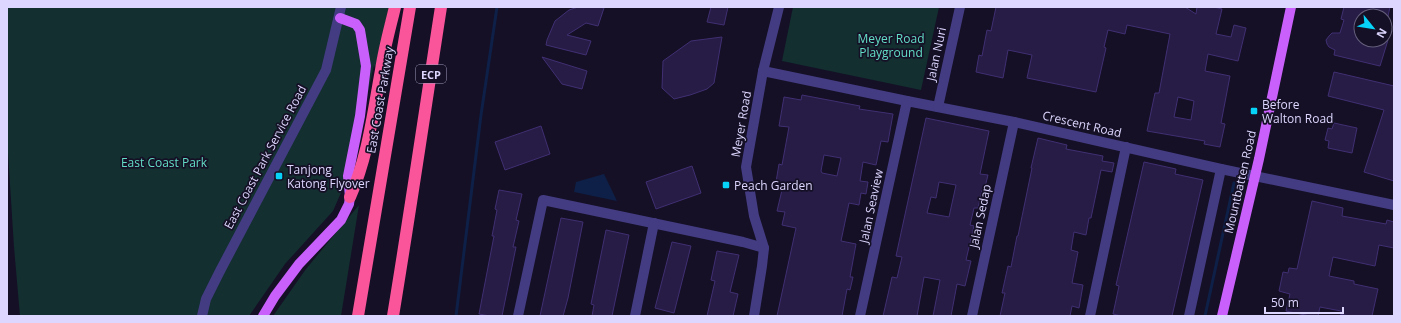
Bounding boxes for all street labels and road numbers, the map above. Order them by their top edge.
street label: Jalan Nuri [922,26,950,83]
street label: East Coast Parkway [362,44,398,155]
road number: ECP [416,65,446,83]
street label: East Coast Park Service Road [220,82,310,232]
street label: Meyer Road [727,90,755,158]
street label: Crescent Road [1041,107,1123,141]
street label: Mountbatten Road [1220,129,1260,235]
street label: Jalan Seaview [855,167,887,245]
street label: Jalan Sedap [965,183,995,250]

